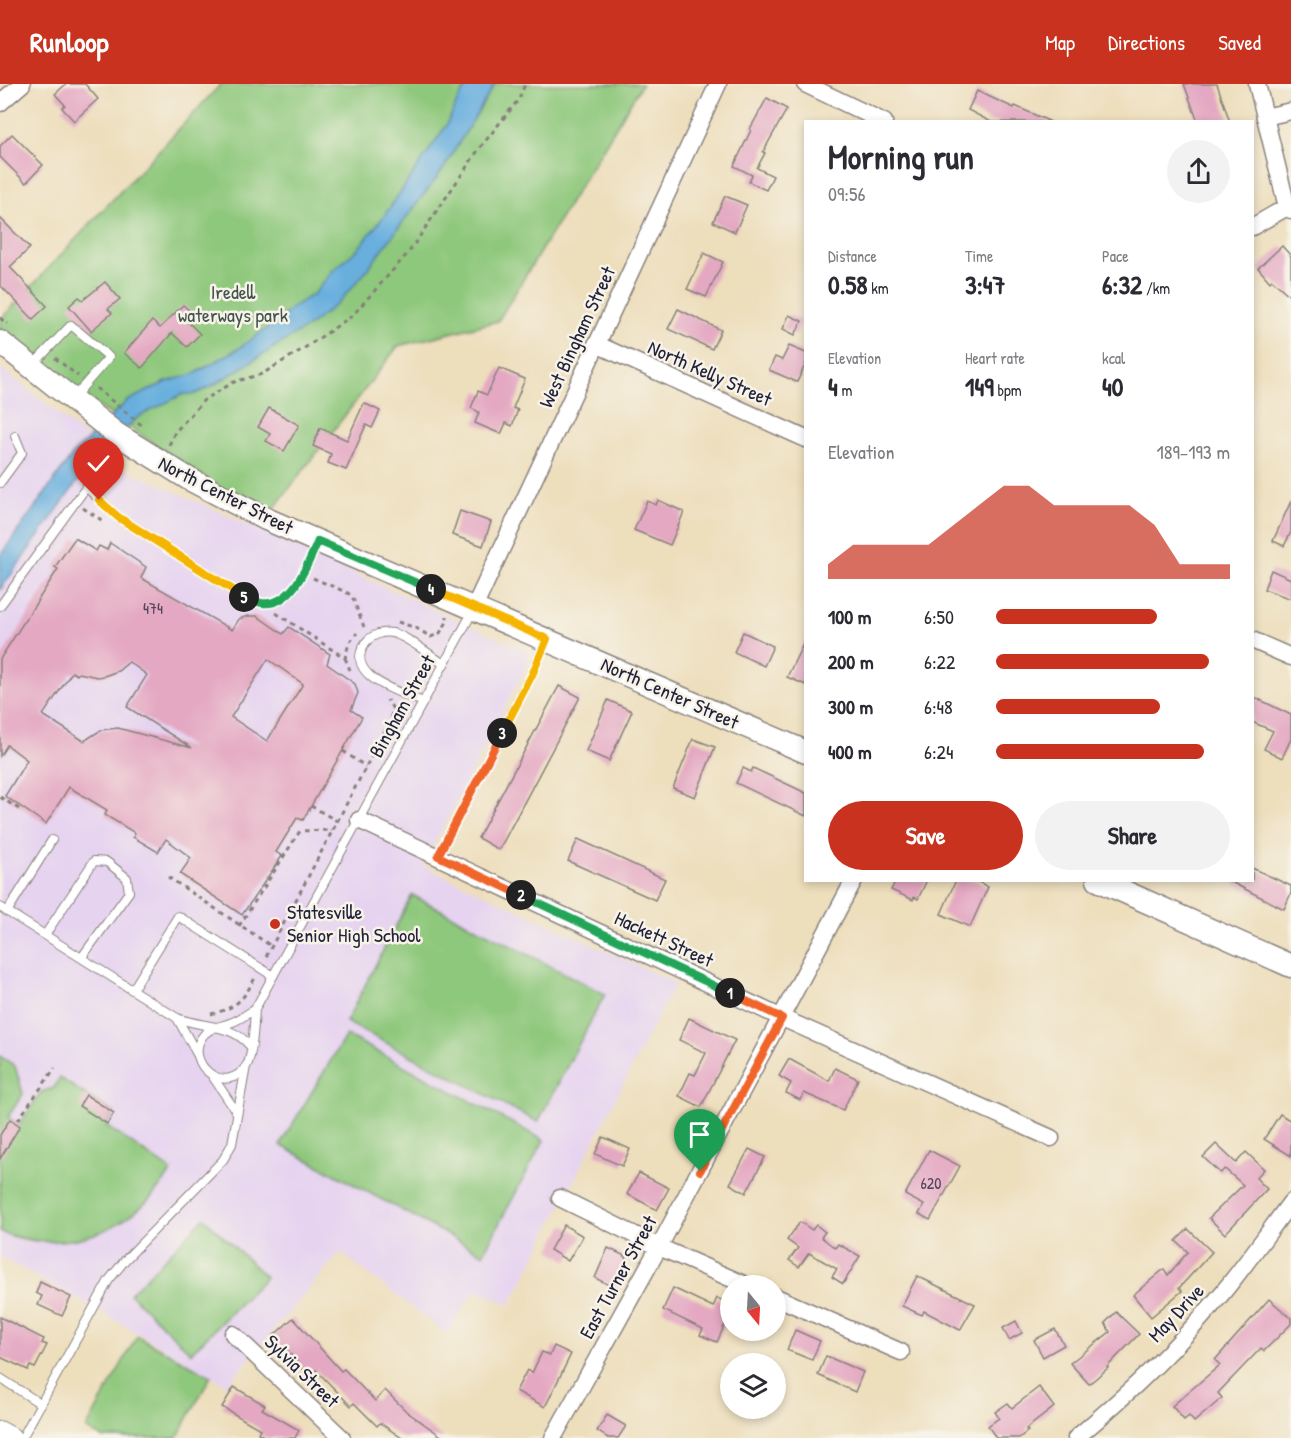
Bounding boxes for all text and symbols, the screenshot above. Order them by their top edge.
text: Runloop [30,23,109,61]
text: Map [1045,28,1075,57]
text: Directions [1108,28,1185,57]
text: Saved [1218,28,1261,57]
text: Morning run [828,135,974,179]
button: share [1167,140,1230,203]
text: 09:56 [828,180,865,207]
text: Distance [828,245,877,267]
text: Time [965,245,993,267]
text: Pace [1102,245,1129,267]
street label: West Bingham Street [532,261,622,412]
text: 0.58 [828,267,867,302]
text: 3:47 [965,267,1005,302]
text: 6:32 [1102,267,1142,302]
text: km [867,277,889,299]
text: /km [1142,277,1170,299]
park label: Iredell waterways park [178,278,288,328]
street label: North Kelly Street [644,333,777,412]
text: Elevation [828,347,881,369]
text: Heart rate [965,347,1025,369]
text: kcal [1102,347,1125,369]
text: 4 [828,369,838,404]
text: 149 [965,369,994,404]
text: 40 [1102,369,1123,404]
text: m [838,379,852,401]
text: bpm [994,379,1022,401]
pin [73,438,124,500]
text: Elevation [828,438,894,465]
text: 189–193 m [1157,438,1230,465]
icon: check [82,447,115,480]
street label: North Center Street [154,449,299,541]
pin: 4 [416,574,446,604]
text: 4 [428,578,434,600]
pin: 5 [229,582,259,612]
text: 5 [241,586,247,608]
house number: 474 [143,597,163,619]
text: 100 m [828,603,871,630]
text: 6:50 [924,603,954,630]
text: 200 m [828,648,873,675]
text: 6:22 [924,648,955,675]
street label: Bingham Street [362,649,441,762]
street label: North Center Street [597,650,744,735]
text: 300 m [828,693,873,720]
text: 6:48 [924,693,953,720]
pin: 3 [487,718,517,748]
text: 3 [498,722,506,744]
text: 400 m [828,738,872,765]
text: 6:24 [924,738,953,765]
button: Save [828,801,1023,870]
button: Share [1035,801,1230,870]
pin: 2 [506,880,536,910]
text: 2 [517,884,525,906]
place label: Statesville Senior High School [287,898,421,948]
street label: Hackett Street [610,904,719,974]
marker: Statesville Senior High School [268,917,282,931]
pin: 1 [715,978,745,1008]
text: 1 [727,982,733,1004]
pin [674,1109,725,1171]
icon: arrive [683,1118,716,1151]
house number: 620 [920,1172,942,1194]
street label: East Turner Street [573,1209,663,1343]
north arrow [720,1275,786,1341]
map controls [720,1275,786,1419]
street label: May Drive [1142,1278,1210,1348]
street label: Sylvia Street [259,1328,346,1414]
button: layers [720,1353,786,1419]

